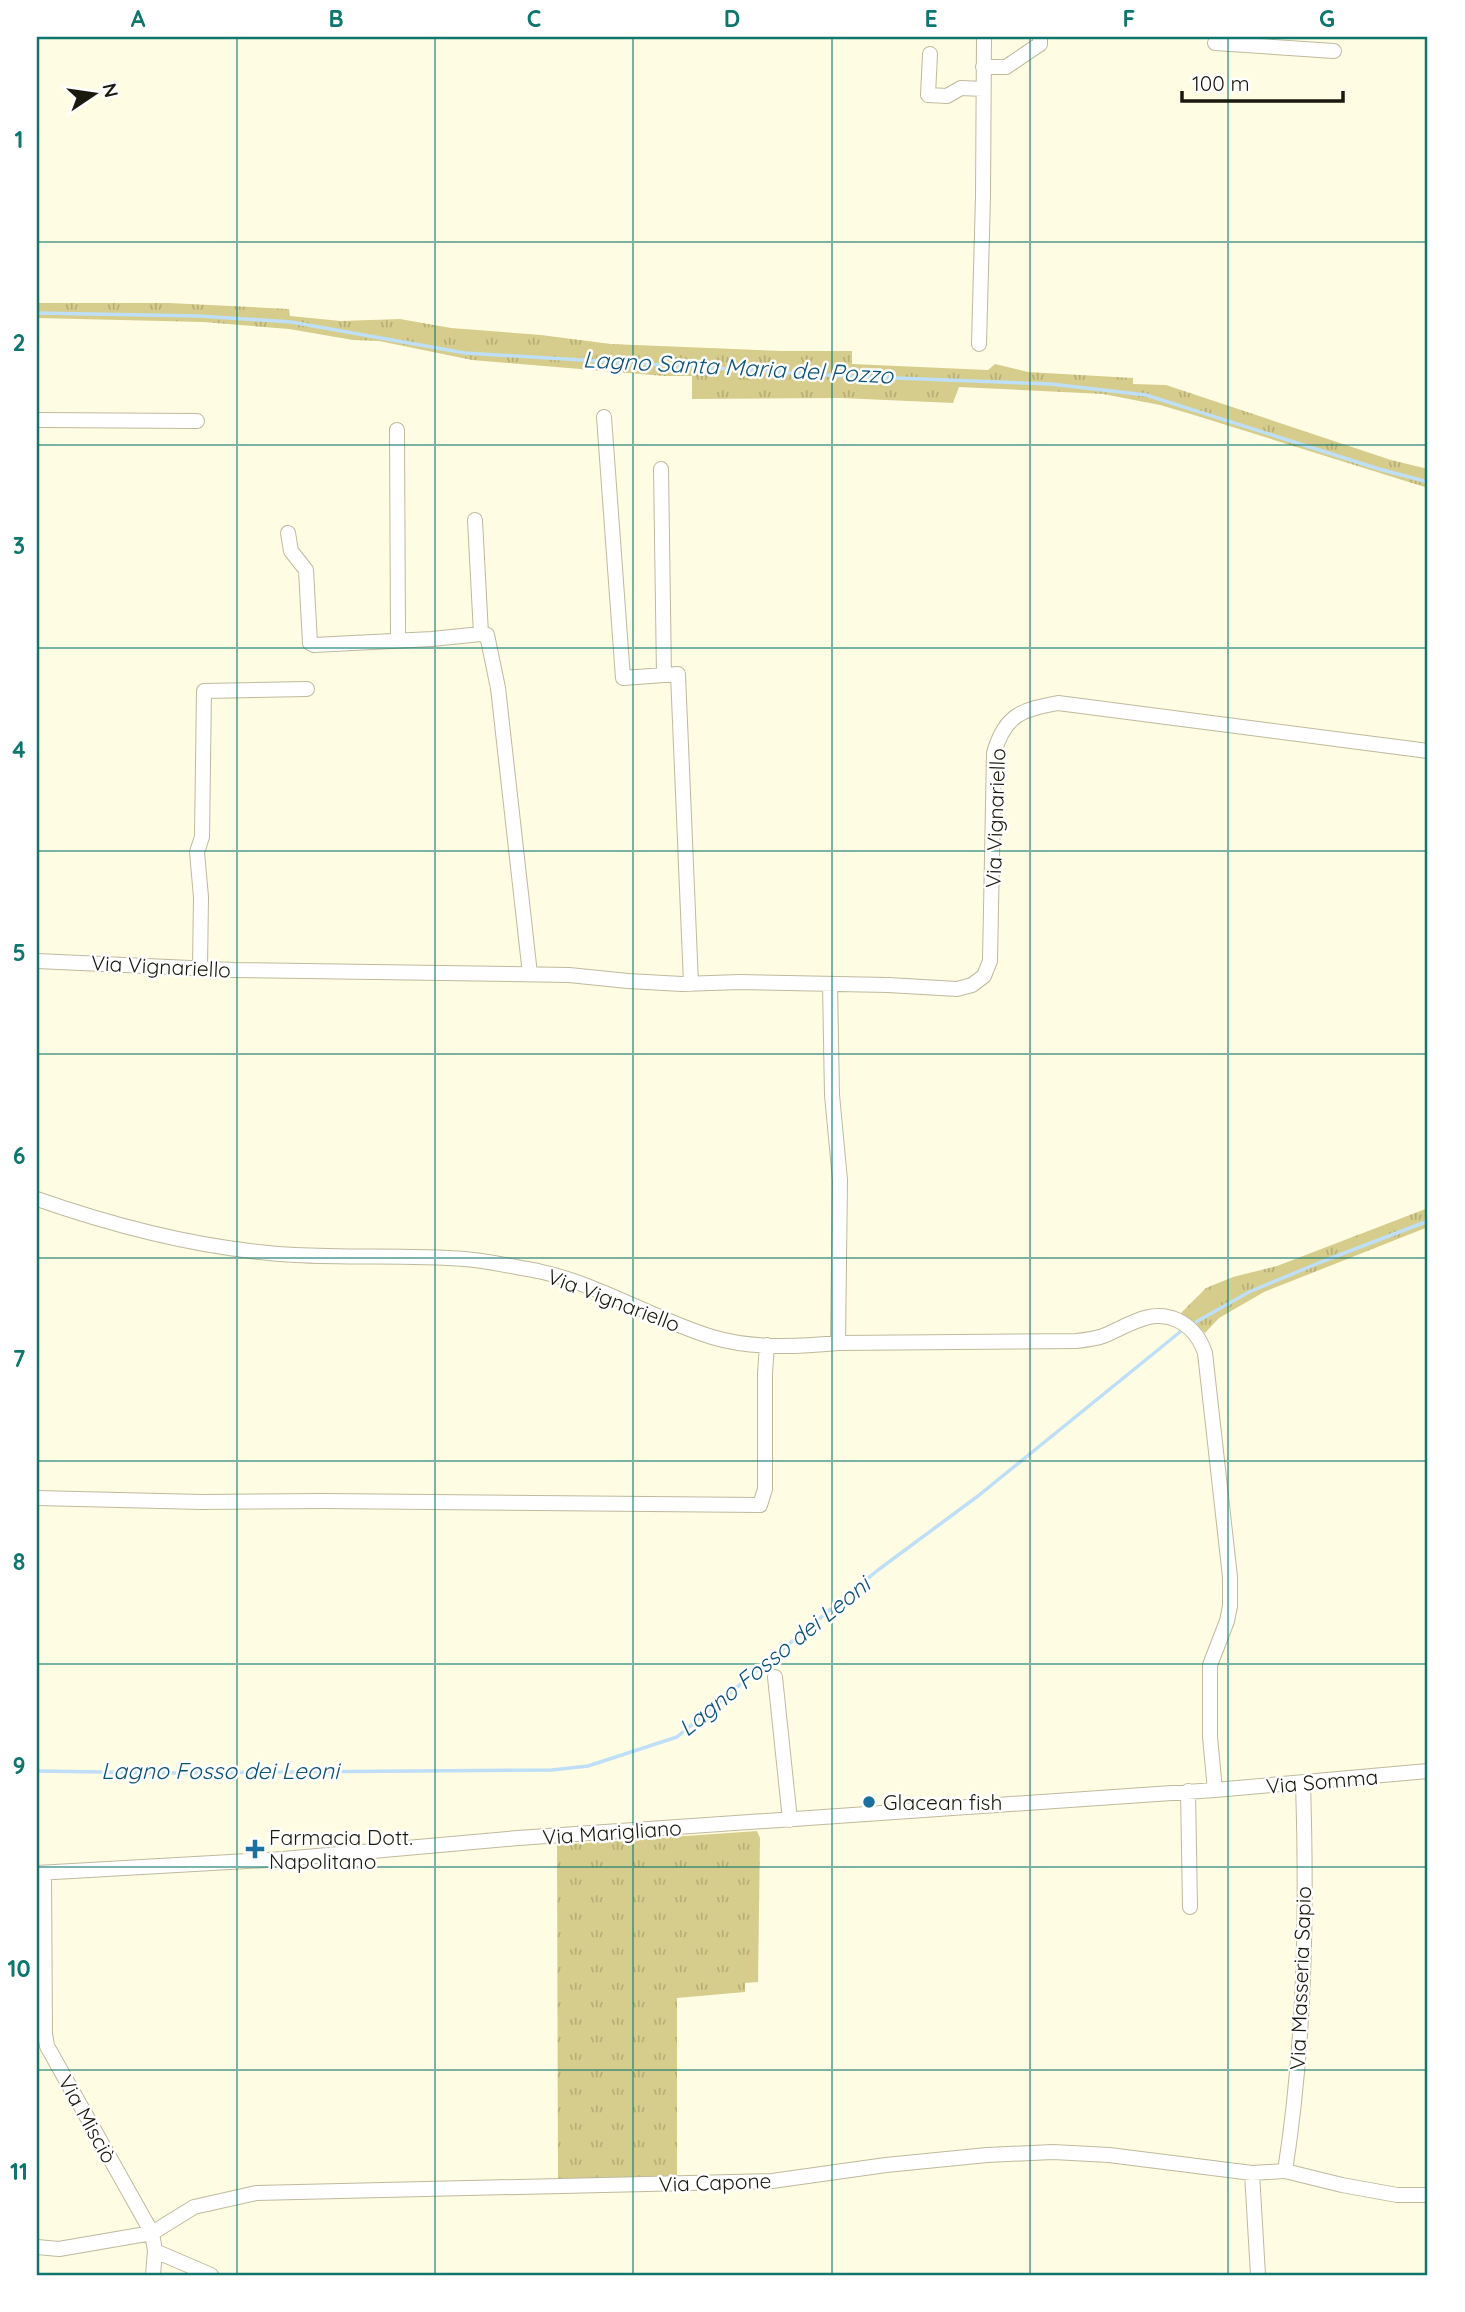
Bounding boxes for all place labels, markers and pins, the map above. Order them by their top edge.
place label: Glacean fish [883,1789,1002,1815]
marker: Glacean fish [861,1794,877,1810]
place label: Farmacia Dott. Napolitano [269,1824,413,1874]
marker: Farmacia Dott. Napolitano [247,1841,263,1857]

